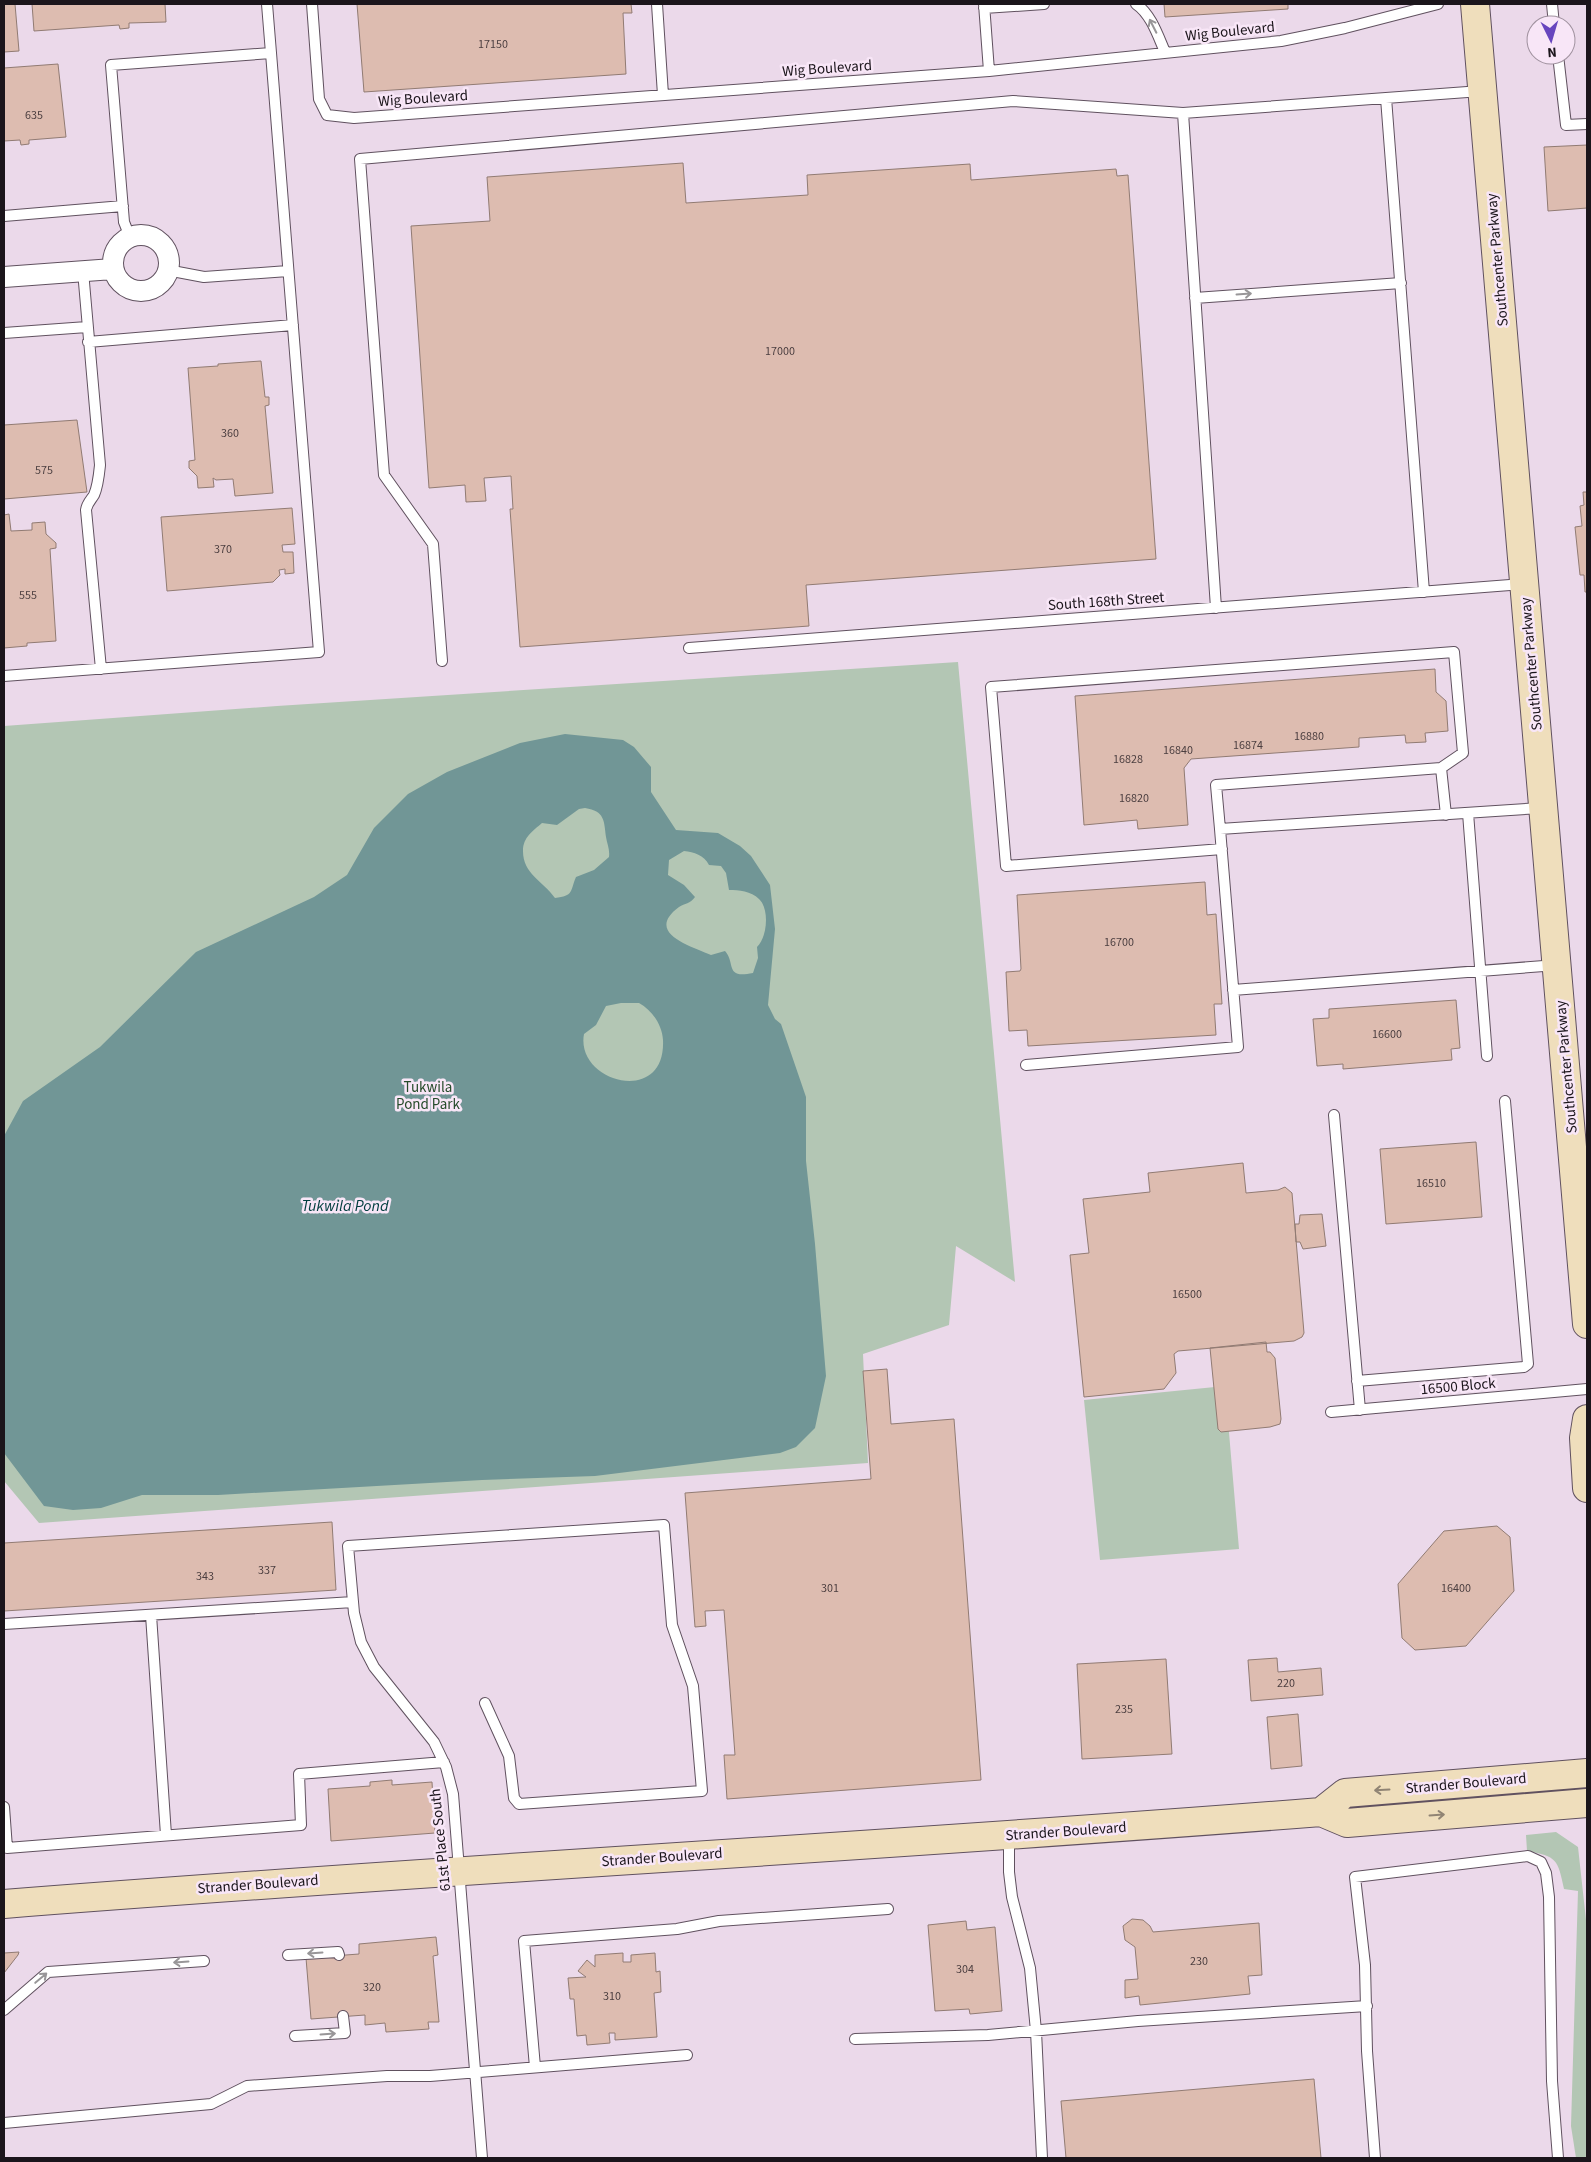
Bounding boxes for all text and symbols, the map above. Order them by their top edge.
north arrow [1526,15,1576,65]
street label: Wig Boulevard [1184,16,1276,47]
one-way arrow [1148,19,1158,34]
house number: 17150 [478,36,508,53]
text: N [1547,42,1558,62]
street label: Wig Boulevard [781,55,873,82]
street label: Wig Boulevard [377,85,469,112]
house number: 635 [25,107,43,124]
street label: Southcenter Parkway [1481,193,1514,327]
one-way arrow [1235,289,1251,299]
house number: 17000 [765,343,795,360]
house number: 360 [221,425,239,442]
house number: 575 [35,462,53,479]
house number: 370 [214,541,232,558]
house number: 555 [19,587,37,604]
street label: South 168th Street [1047,587,1165,616]
street label: Southcenter Parkway [1515,597,1548,731]
house number: 16880 [1294,728,1324,745]
house number: 16874 [1233,737,1263,754]
house number: 16840 [1163,742,1193,759]
house number: 16828 [1113,751,1143,768]
house number: 16820 [1119,790,1149,807]
house number: 16700 [1104,934,1134,951]
street label: Southcenter Parkway [1550,1000,1583,1134]
house number: 16600 [1372,1026,1402,1043]
park label: Tukwila Pond Park [396,1077,460,1115]
house number: 16510 [1416,1175,1446,1192]
water label: Tukwila Pond [301,1195,389,1217]
house number: 16500 [1172,1286,1202,1303]
street label: 16500 Block [1420,1373,1497,1400]
house number: 337 [258,1562,276,1579]
house number: 343 [196,1568,214,1585]
house number: 301 [821,1580,839,1597]
house number: 16400 [1441,1580,1471,1597]
house number: 220 [1277,1675,1295,1692]
house number: 235 [1115,1701,1133,1718]
street label: Strander Boulevard [1405,1768,1527,1799]
one-way arrow [1374,1786,1390,1795]
street label: 61st Place South [425,1787,456,1892]
one-way arrow [1429,1810,1445,1819]
street label: Strander Boulevard [1005,1817,1127,1846]
street label: Strander Boulevard [601,1843,723,1872]
street label: Strander Boulevard [197,1870,319,1899]
one-way arrow [307,1949,323,1958]
house number: 230 [1190,1953,1208,1970]
one-way arrow [173,1958,189,1967]
house number: 304 [956,1961,974,1978]
one-way arrow [34,1973,47,1984]
house number: 320 [363,1979,381,1996]
house number: 310 [603,1988,621,2005]
one-way arrow [320,2029,336,2038]

